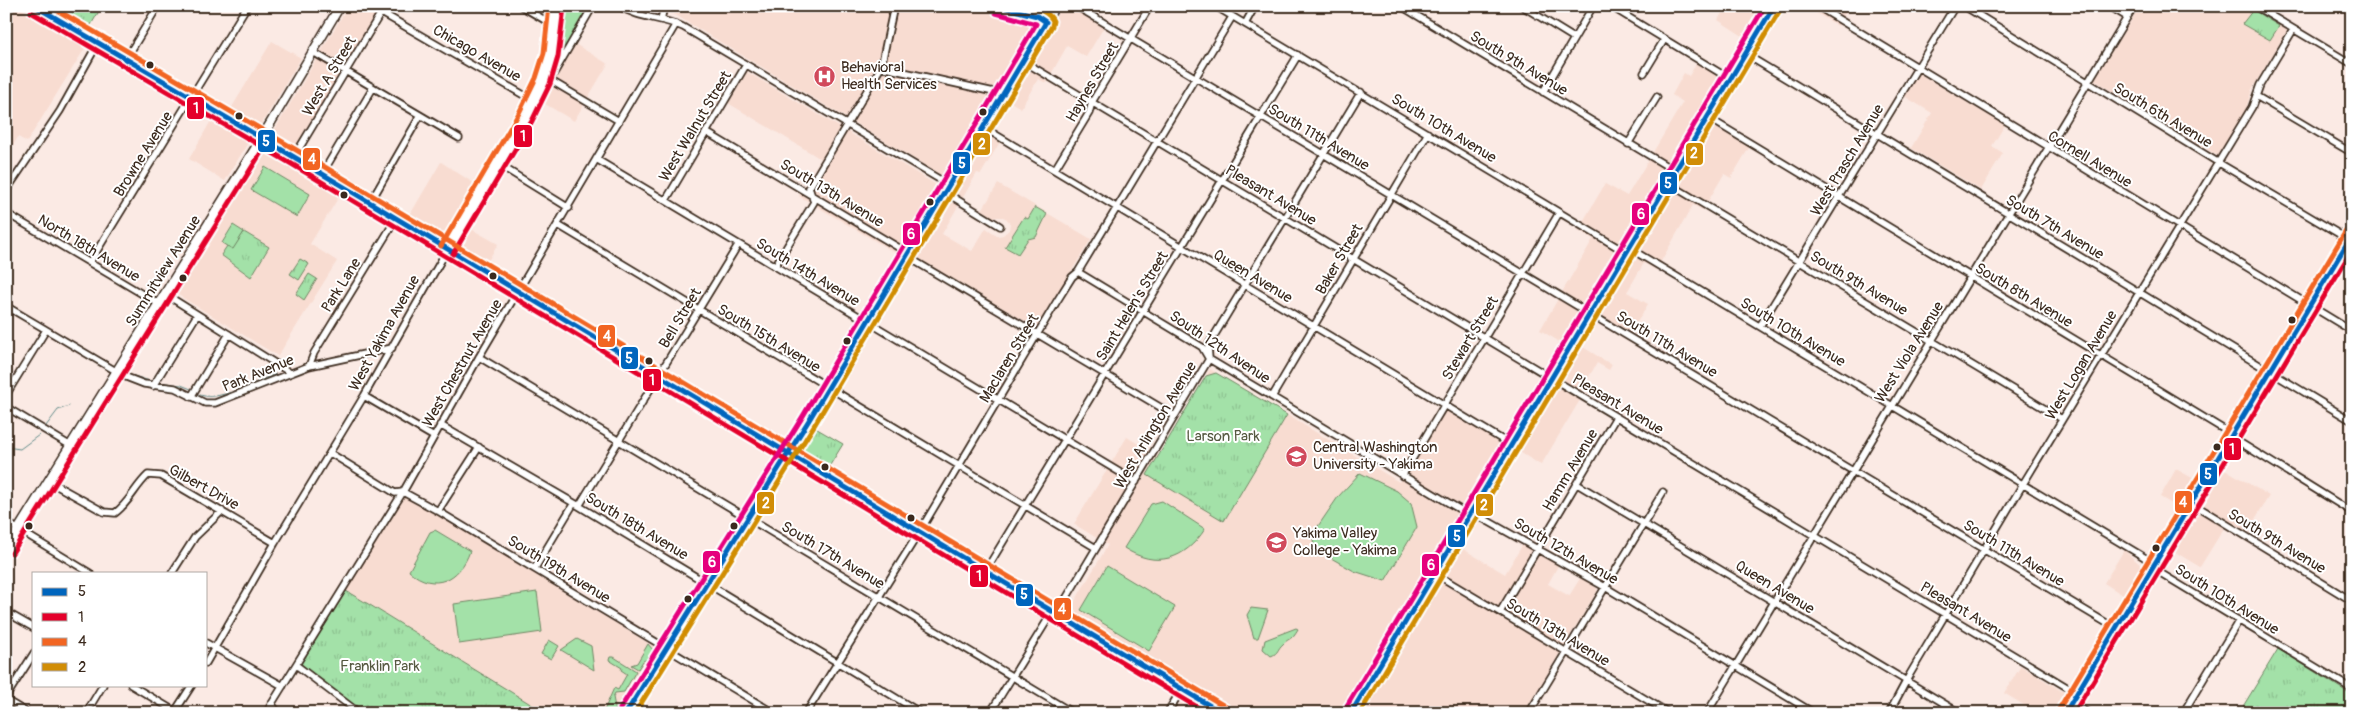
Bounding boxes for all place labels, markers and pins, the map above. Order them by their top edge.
place label: Behavioral Health Services [841,58,937,94]
unlabelled marker [145,60,155,70]
hospital icon: Behavioral Health Services [813,64,837,88]
unlabelled marker [978,107,988,117]
unlabelled marker [234,111,244,121]
unlabelled marker [339,190,349,200]
unlabelled marker [925,197,935,207]
unlabelled marker [488,271,498,281]
unlabelled marker [178,273,188,283]
unlabelled marker [2287,315,2297,325]
unlabelled marker [842,336,852,346]
unlabelled marker [644,356,654,366]
place label: Central Washington University - Yakima [1313,438,1438,474]
unlabelled marker [2212,442,2222,452]
school or university icon: Central Washington University - Yakima [1285,444,1309,468]
unlabelled marker [820,462,830,472]
unlabelled marker [906,513,916,523]
unlabelled marker [24,521,34,531]
unlabelled marker [729,521,739,531]
place label: Yakima Valley College - Yakima [1292,524,1397,560]
school or university icon: Yakima Valley College - Yakima [1265,530,1289,554]
unlabelled marker [2151,543,2161,553]
unlabelled marker [683,594,693,604]

